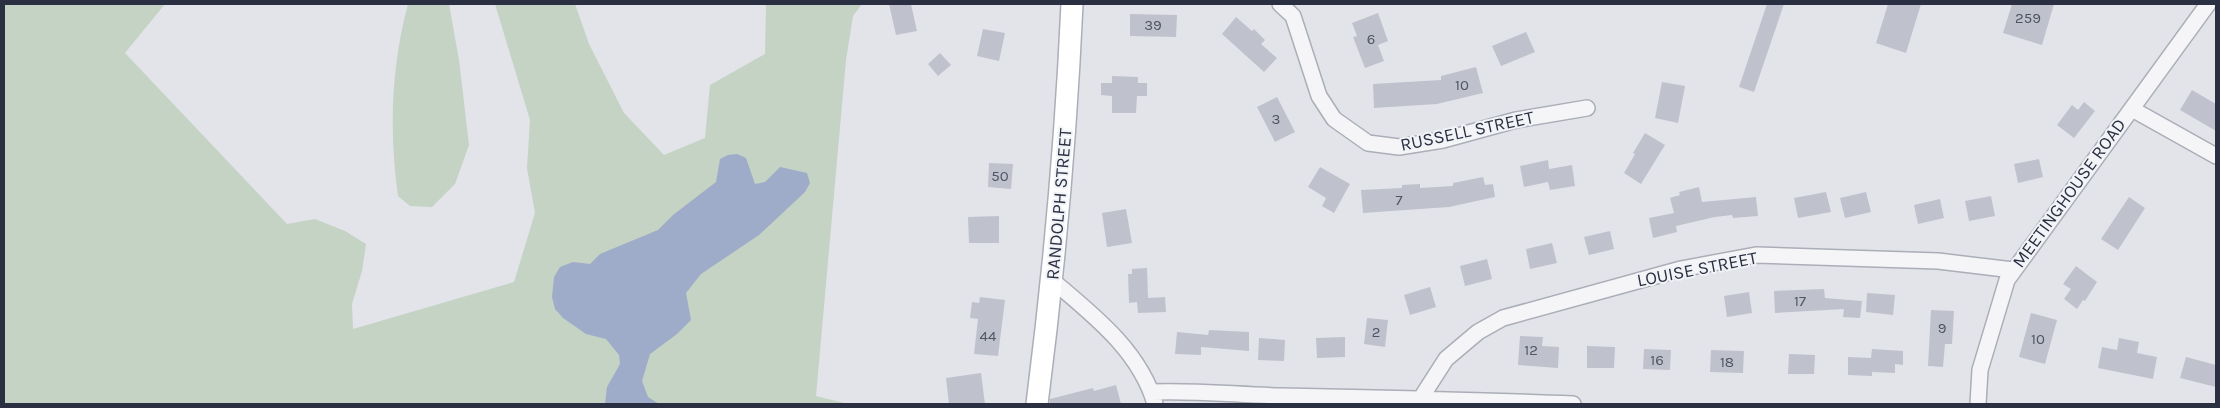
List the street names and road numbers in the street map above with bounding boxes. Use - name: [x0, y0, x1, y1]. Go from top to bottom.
- street label: RUSSELL STREET: [1398, 106, 1536, 156]
- street label: MEETINGHOUSE ROAD: [2007, 114, 2131, 272]
- street label: RANDOLPH STREET: [1041, 127, 1077, 281]
- street label: LOUISE STREET: [1635, 247, 1759, 291]

